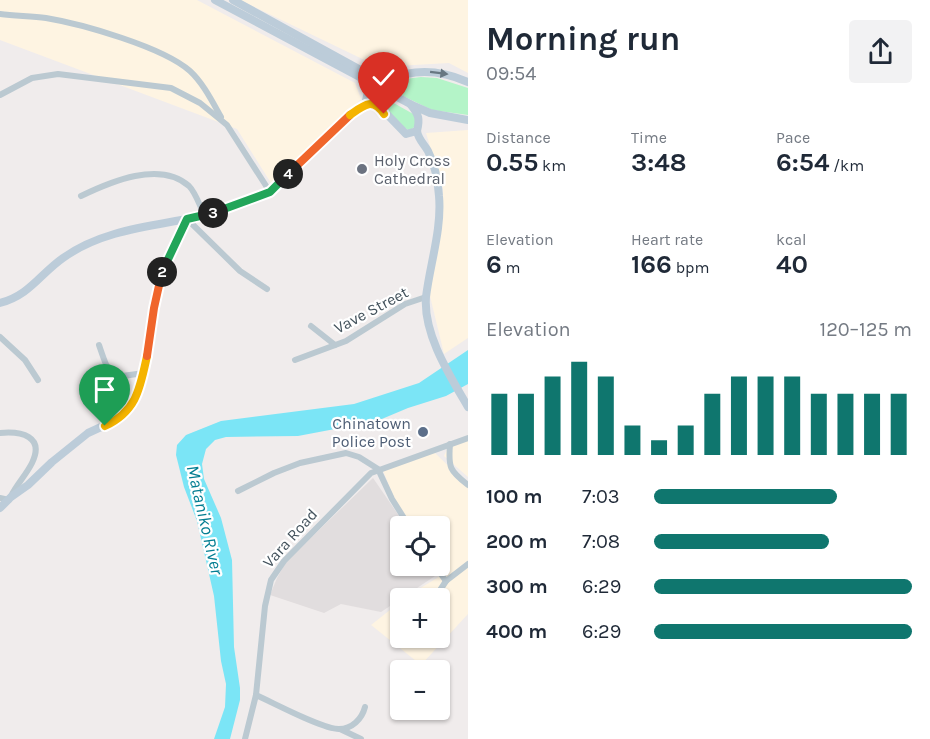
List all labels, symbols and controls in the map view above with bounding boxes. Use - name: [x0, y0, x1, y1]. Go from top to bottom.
- text: Morning run: [486, 20, 680, 58]
- button: share: [849, 20, 912, 83]
- pin: [358, 52, 409, 114]
- icon: check: [367, 61, 400, 94]
- text: 09:54: [486, 62, 537, 85]
- one-way arrow: [429, 68, 448, 78]
- text: Distance: [486, 128, 551, 147]
- text: Time: [631, 128, 667, 147]
- text: Pace: [776, 128, 810, 147]
- text: 0.55: [486, 147, 538, 178]
- text: 3:48: [631, 147, 686, 178]
- text: 6:54: [776, 147, 829, 178]
- place label: Holy Cross Cathedral: [374, 151, 450, 188]
- text: km: [538, 156, 566, 175]
- text: /km: [829, 156, 864, 175]
- pin: 4: [273, 159, 303, 189]
- marker: Holy Cross Cathedral: [355, 162, 369, 176]
- text: 4: [283, 164, 293, 183]
- pin: 3: [198, 198, 228, 228]
- text: 3: [208, 203, 218, 222]
- text: Elevation: [486, 230, 554, 249]
- text: Heart rate: [631, 230, 703, 249]
- text: kcal: [776, 230, 807, 249]
- text: 6: [486, 249, 502, 280]
- text: 166: [631, 249, 672, 280]
- text: 40: [776, 249, 808, 280]
- pin: 2: [147, 257, 177, 287]
- text: m: [502, 258, 521, 277]
- text: bpm: [672, 258, 709, 277]
- text: 2: [157, 262, 167, 281]
- street label: Vave Street: [331, 283, 411, 337]
- text: Elevation: [486, 318, 571, 341]
- text: 120–125 m: [820, 318, 912, 341]
- pin: [79, 364, 130, 426]
- icon: arrive: [88, 373, 121, 406]
- place label: Chinatown Police Post: [332, 414, 411, 451]
- marker: Chinatown Police Post: [416, 425, 430, 439]
- water label: Mataniko River: [182, 463, 228, 578]
- text: 100 m: [486, 485, 542, 508]
- text: 7:03: [582, 485, 620, 508]
- street label: Vara Road: [259, 505, 321, 571]
- map controls: [390, 516, 450, 720]
- button: locate: [390, 516, 450, 576]
- text: 200 m: [486, 530, 547, 553]
- text: 7:08: [582, 530, 620, 553]
- text: 300 m: [486, 575, 548, 598]
- text: 6:29: [582, 575, 621, 598]
- button: +: [390, 588, 450, 648]
- text: 400 m: [486, 620, 547, 643]
- text: 6:29: [582, 620, 621, 643]
- button: −: [390, 660, 450, 720]

